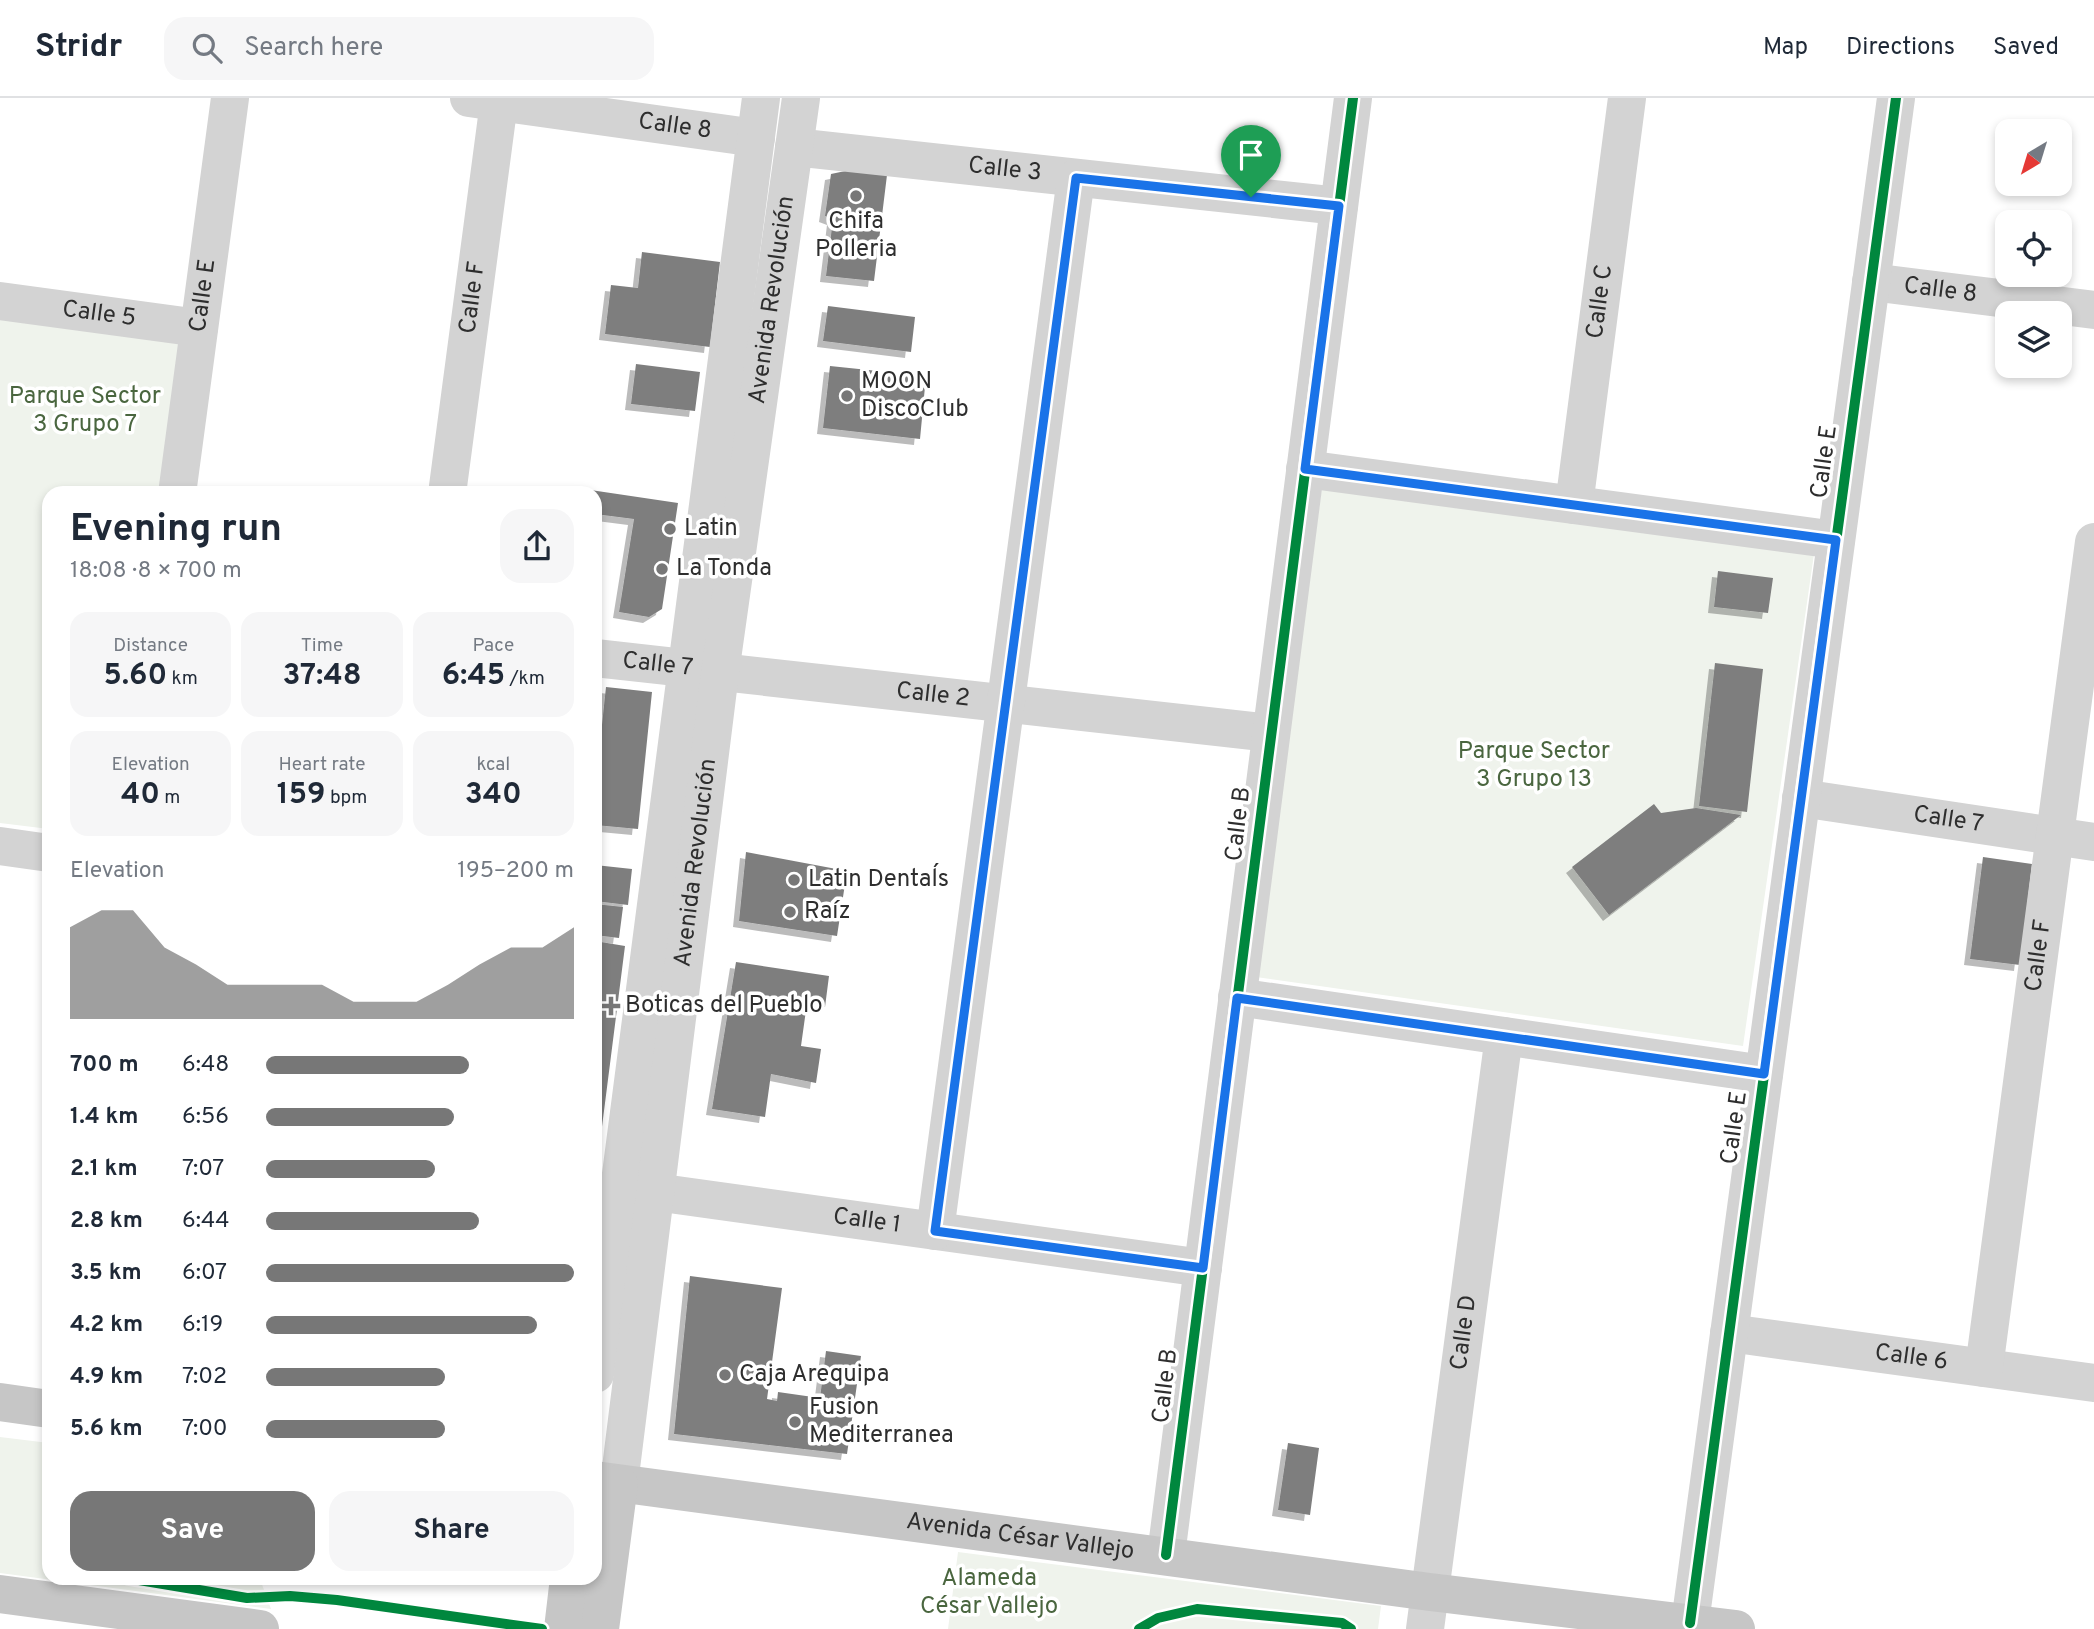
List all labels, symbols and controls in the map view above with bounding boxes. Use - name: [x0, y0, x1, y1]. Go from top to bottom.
- search box: [164, 17, 654, 80]
- text: Stridr: [35, 27, 122, 69]
- icon: search: [188, 29, 226, 67]
- text: Search here: [244, 32, 383, 65]
- text: Map: [1763, 33, 1808, 63]
- text: Directions: [1846, 33, 1955, 63]
- text: Saved: [1993, 33, 2059, 63]
- street label: Calle 8: [636, 107, 714, 147]
- north arrow: [1995, 119, 2072, 196]
- map controls: [1995, 119, 2072, 378]
- pin: [1221, 125, 1281, 197]
- icon: arrive: [1232, 136, 1270, 174]
- street label: Calle 3: [966, 151, 1043, 189]
- marker: Chifa Polleria: [848, 188, 864, 204]
- street label: Avenida Revolución: [743, 194, 802, 406]
- place label: Chifa Polleria: [815, 207, 897, 265]
- button: locate: [1995, 210, 2072, 287]
- street label: Calle E: [184, 257, 223, 334]
- street label: Calle F: [453, 260, 493, 336]
- street label: Calle C: [1581, 263, 1620, 341]
- street label: Calle 8: [1902, 271, 1979, 310]
- street label: Calle 5: [60, 295, 138, 334]
- button: layers: [1995, 301, 2072, 378]
- place label: MOON DiscoClub: [861, 367, 969, 425]
- park label: Parque Sector 3 Grupo 7: [9, 382, 161, 440]
- marker: MOON DiscoClub: [839, 388, 855, 404]
- street label: Calle E: [1805, 423, 1845, 501]
- text: Evening run: [70, 506, 282, 555]
- button: share: [500, 509, 574, 583]
- place label: Latin: [684, 514, 738, 544]
- marker: Latin: [662, 521, 678, 537]
- place label: La Tonda: [676, 554, 772, 584]
- text: 18:08 · 8 × 700 m: [70, 557, 242, 586]
- marker: La Tonda: [654, 561, 670, 577]
- text: Distance: [113, 634, 188, 658]
- text: Time: [301, 634, 343, 658]
- text: Pace: [472, 634, 514, 658]
- street label: Calle 7: [621, 646, 694, 684]
- text: 5.60: [103, 658, 167, 695]
- text: 37:48: [282, 658, 362, 695]
- text: 6:45: [442, 658, 505, 695]
- text: km: [167, 667, 198, 691]
- text: /km: [505, 667, 545, 691]
- street label: Calle 2: [894, 677, 971, 714]
- park label: Parque Sector 3 Grupo 13: [1458, 737, 1610, 795]
- text: Elevation: [112, 753, 190, 777]
- text: Heart rate: [279, 753, 365, 777]
- text: kcal: [476, 753, 510, 777]
- street label: Avenida Revolución: [669, 757, 724, 969]
- text: 40: [121, 777, 160, 814]
- text: 159: [277, 777, 325, 814]
- text: 340: [465, 777, 522, 814]
- street label: Calle B: [1220, 785, 1258, 863]
- text: m: [160, 786, 180, 810]
- text: bpm: [325, 786, 367, 810]
- street label: Calle 7: [1911, 800, 1986, 840]
- text: Elevation: [70, 857, 165, 886]
- text: 195–200 m: [457, 857, 574, 886]
- place label: Latin Dental´s: [808, 863, 949, 895]
- marker: Latin Dental´s: [786, 872, 802, 888]
- place label: Raíz: [804, 897, 851, 927]
- marker: Raíz: [782, 904, 798, 920]
- street label: Calle F: [2019, 918, 2059, 994]
- place label: Boticas del Pueblo: [625, 991, 823, 1021]
- marker: Boticas del Pueblo: [603, 998, 619, 1014]
- text: 700 m: [70, 1051, 139, 1080]
- text: 6:48: [182, 1051, 229, 1080]
- street label: Calle E: [1715, 1089, 1755, 1167]
- text: 1.4 km: [70, 1103, 138, 1132]
- text: 6:56: [182, 1103, 229, 1132]
- text: 2.1 km: [70, 1155, 138, 1184]
- text: 7:07: [182, 1155, 224, 1184]
- street label: Calle 1: [831, 1202, 903, 1241]
- text: 2.8 km: [70, 1207, 143, 1236]
- text: 6:44: [182, 1207, 229, 1236]
- text: 3.5 km: [70, 1259, 142, 1288]
- text: 6:07: [182, 1259, 227, 1288]
- street label: Calle D: [1445, 1293, 1484, 1372]
- text: 4.2 km: [70, 1311, 143, 1340]
- text: 6:19: [182, 1311, 223, 1340]
- street label: Calle 6: [1873, 1338, 1950, 1378]
- street label: Calle B: [1147, 1347, 1185, 1425]
- place label: Caja Arequipa: [739, 1360, 889, 1390]
- text: 4.9 km: [70, 1363, 143, 1392]
- text: 7:02: [182, 1363, 227, 1392]
- marker: Caja Arequipa: [717, 1367, 733, 1383]
- place label: Fusion Mediterranea: [809, 1393, 954, 1451]
- marker: Fusion Mediterranea: [787, 1414, 803, 1430]
- text: 5.6 km: [70, 1415, 143, 1444]
- text: 7:00: [182, 1415, 228, 1444]
- button: Save: [70, 1491, 315, 1571]
- button: Share: [329, 1491, 574, 1571]
- street label: Avenida César Vallejo: [904, 1507, 1136, 1567]
- park label: Alameda César Vallejo: [920, 1564, 1058, 1622]

